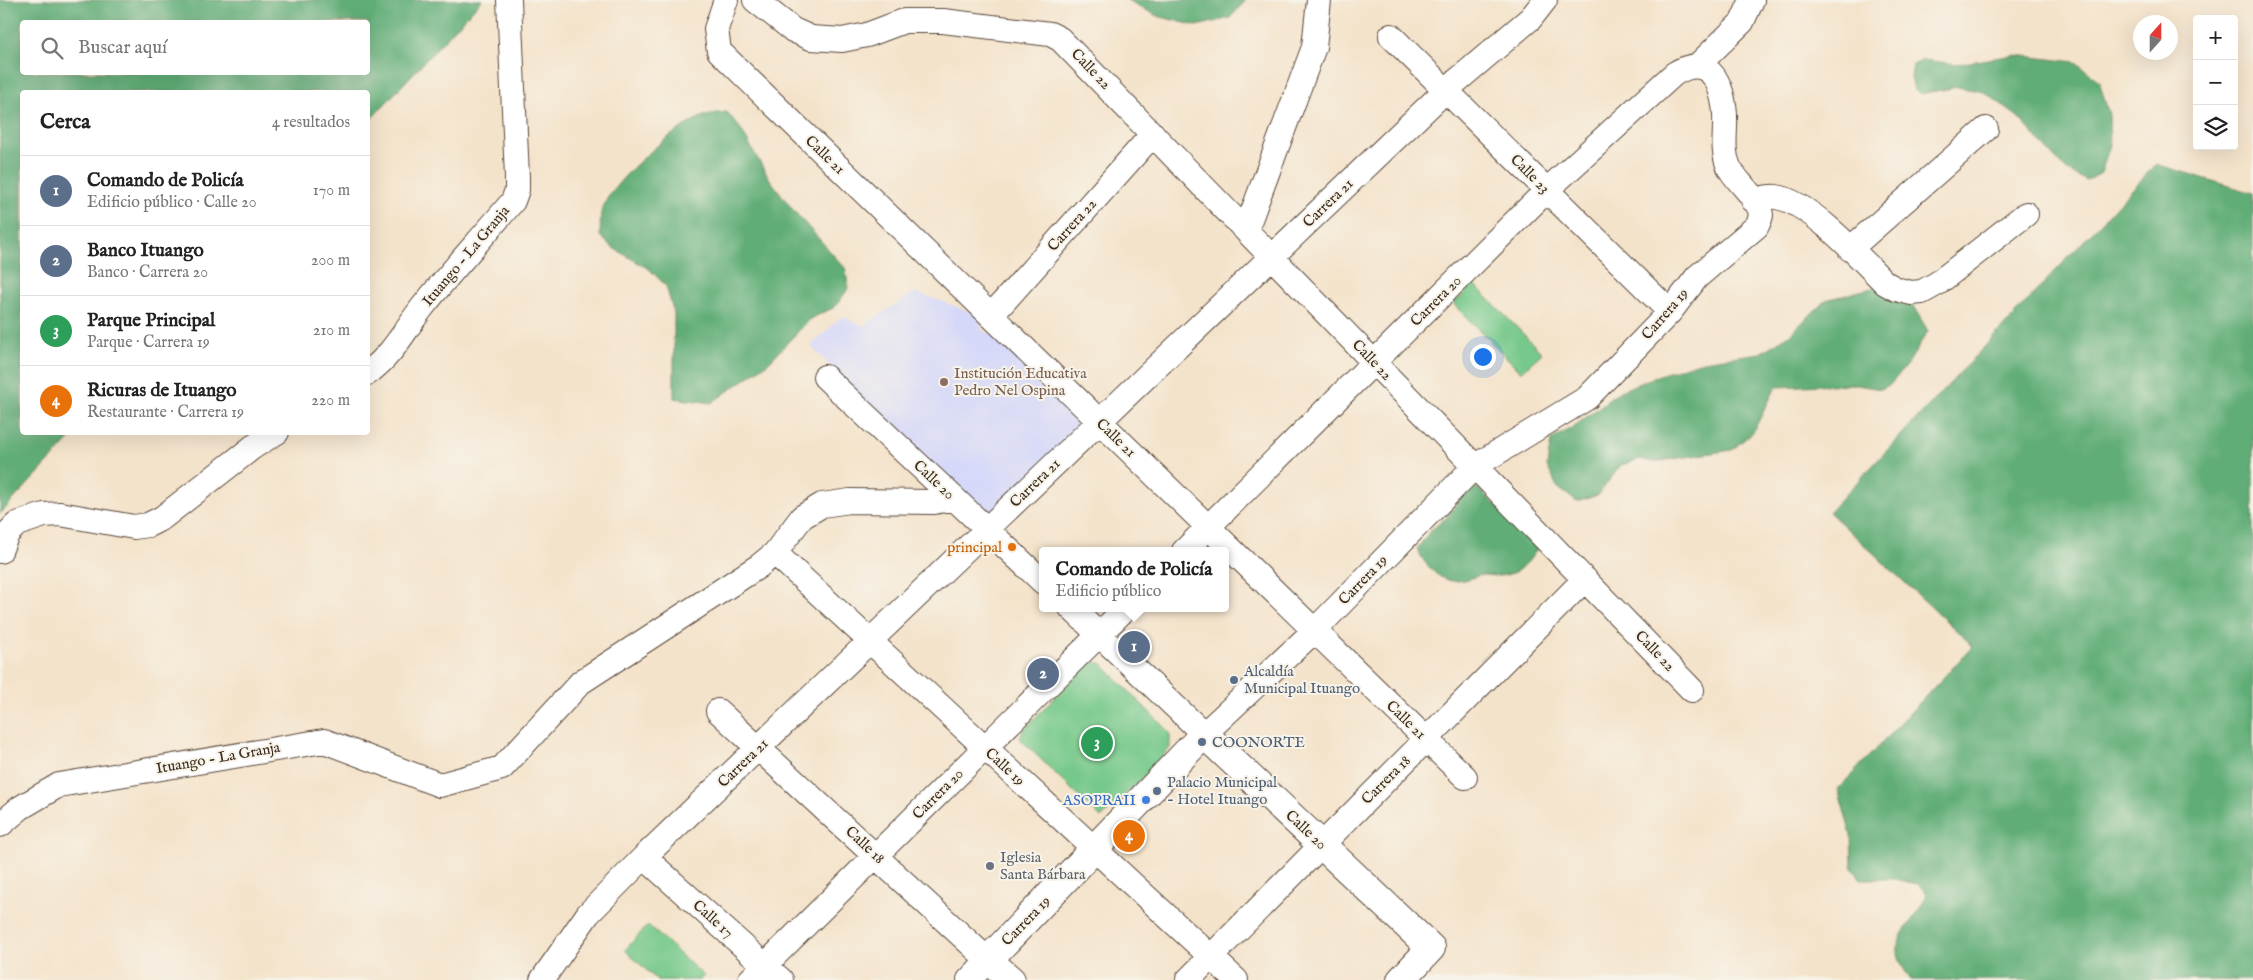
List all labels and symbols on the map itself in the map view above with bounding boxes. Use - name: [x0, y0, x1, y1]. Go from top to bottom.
- north arrow: [2133, 15, 2178, 60]
- street label: Calle 22: [1067, 45, 1115, 93]
- street label: Calle 21: [801, 131, 849, 179]
- street label: Calle 23: [1506, 150, 1554, 198]
- street label: Carrera 21: [1299, 174, 1357, 232]
- street label: Carrera 22: [1043, 195, 1101, 255]
- street label: Ituango - La Granja: [418, 201, 514, 310]
- street label: Carrera 20: [1406, 271, 1466, 331]
- street label: Carrera 19: [1637, 284, 1693, 344]
- street label: Calle 22: [1348, 336, 1396, 384]
- your location: [1470, 344, 1496, 370]
- place label: Institución Educativa Pedro Nel Ospina: [954, 364, 1087, 400]
- marker: Institución Educativa Pedro Nel Ospina: [938, 376, 950, 388]
- street label: Calle 21: [1092, 414, 1140, 462]
- street label: Carrera 21: [1006, 454, 1064, 512]
- street label: Calle 20: [909, 456, 959, 504]
- place label: principal: [947, 538, 1003, 557]
- marker: principal: [1006, 541, 1018, 553]
- street label: Carrera 19: [1334, 551, 1392, 609]
- street label: Calle 22: [1631, 627, 1679, 675]
- pin: 1: [1118, 628, 1150, 666]
- pin: 2: [1027, 655, 1059, 693]
- place label: Alcaldía Municipal Ituango: [1243, 662, 1360, 698]
- marker: Alcaldía Municipal Ituango: [1228, 674, 1240, 686]
- street label: Calle 21: [1382, 696, 1430, 744]
- pin: 3: [1081, 724, 1113, 762]
- place label: COONORTE: [1212, 733, 1305, 752]
- street label: Carrera 21: [714, 734, 772, 792]
- marker: COONORTE: [1196, 736, 1208, 748]
- street label: Ituango - La Granja: [154, 738, 282, 778]
- street label: Calle 19: [981, 744, 1029, 790]
- street label: Carrera 18: [1357, 751, 1415, 809]
- street label: Carrera 20: [908, 764, 968, 824]
- place label: Palacio Municipal - Hotel Ituango: [1167, 773, 1278, 809]
- marker: Palacio Municipal - Hotel Ituango: [1151, 785, 1163, 797]
- place label: ASOPRAII: [1062, 791, 1137, 810]
- marker: ASOPRAII: [1140, 794, 1152, 806]
- street label: Calle 20: [1281, 806, 1331, 854]
- pin: 4: [1113, 817, 1145, 855]
- street label: Calle 18: [841, 822, 889, 868]
- place label: Iglesia Santa Bárbara: [1000, 848, 1086, 884]
- marker: Iglesia Santa Bárbara: [984, 860, 996, 872]
- street label: Carrera 19: [997, 892, 1055, 950]
- street label: Calle 17: [689, 896, 737, 942]

